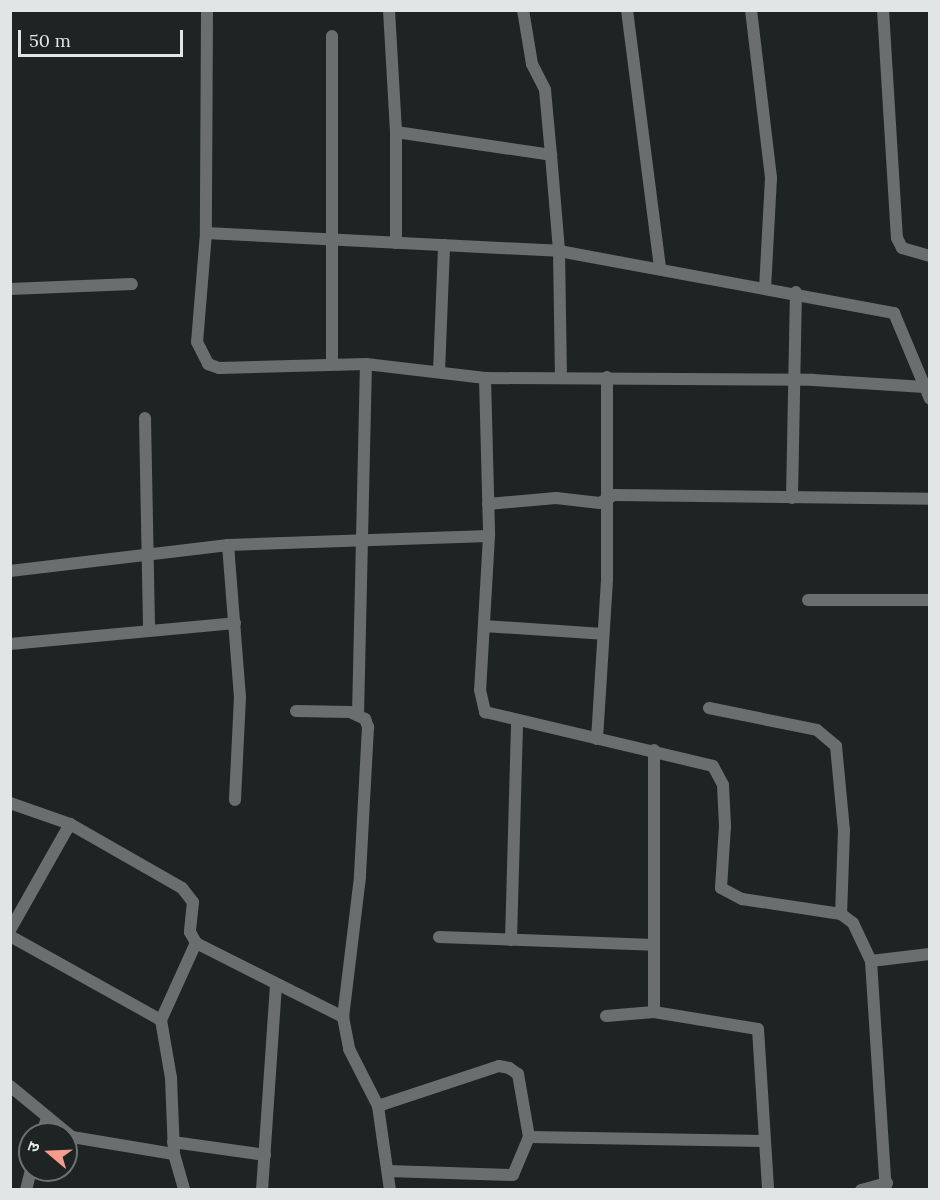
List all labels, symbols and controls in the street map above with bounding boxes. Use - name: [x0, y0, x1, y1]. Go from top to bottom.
- scale bar: [21, 18, 186, 56]
- text: 50 m: [29, 29, 71, 52]
- north arrow: [18, 1122, 78, 1182]
- text: उ: [22, 1139, 44, 1154]

